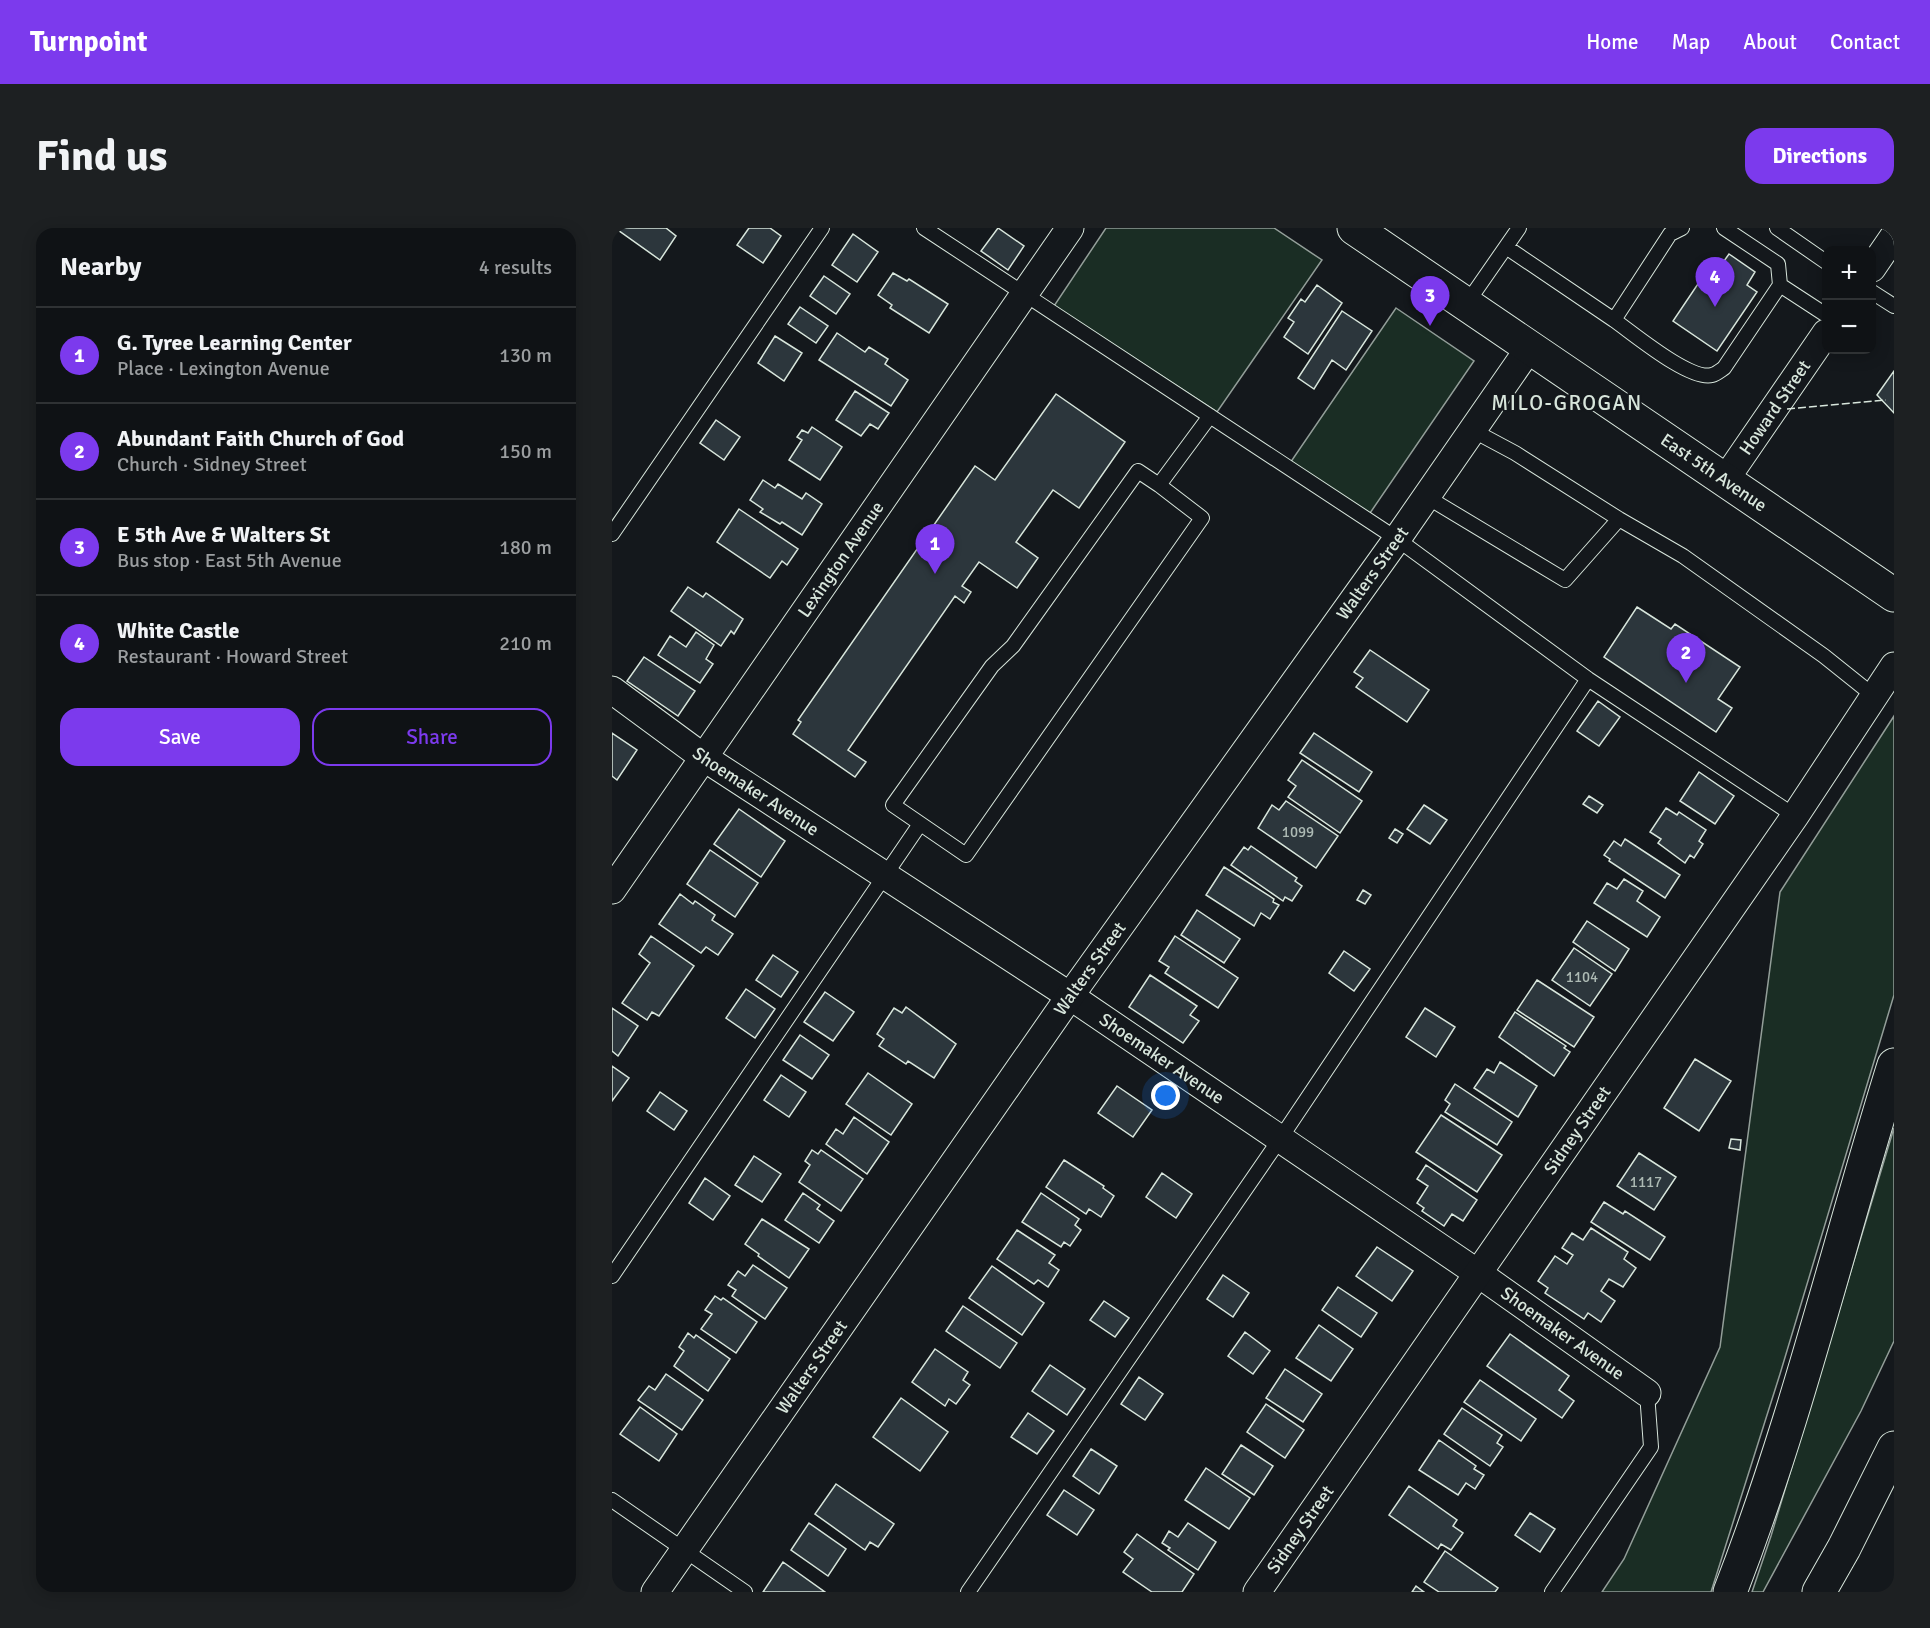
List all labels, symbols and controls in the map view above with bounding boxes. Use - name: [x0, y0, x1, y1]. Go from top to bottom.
- text: Turnpoint: [30, 25, 147, 59]
- text: Home: [1586, 29, 1639, 55]
- text: Map: [1672, 29, 1710, 55]
- text: About: [1743, 29, 1797, 55]
- text: Contact: [1830, 29, 1900, 55]
- button: Directions: [1745, 128, 1894, 184]
- text: Find us: [36, 131, 167, 182]
- map controls: [1822, 246, 1876, 354]
- button: +: [1822, 246, 1876, 300]
- text: Nearby: [60, 251, 141, 283]
- text: 4 results: [479, 255, 552, 280]
- pin: 4: [1696, 257, 1734, 307]
- pin: 3: [1410, 276, 1450, 326]
- button: −: [1822, 300, 1876, 354]
- text: G. Tyree Learning Center: [117, 329, 352, 356]
- text: 1: [74, 343, 85, 368]
- text: 130 m: [499, 343, 552, 368]
- text: Place · Lexington Avenue: [117, 356, 330, 381]
- street label: Howard Street: [1735, 356, 1815, 459]
- district label: MILO-GROGAN: [1491, 390, 1643, 416]
- text: Abundant Faith Church of God: [117, 425, 404, 452]
- street label: East 5th Avenue: [1656, 429, 1771, 516]
- text: 2: [74, 439, 85, 464]
- text: 150 m: [499, 439, 552, 464]
- text: Church · Sidney Street: [117, 452, 307, 477]
- street label: Lexington Avenue: [793, 497, 889, 622]
- text: E 5th Ave & Walters St: [117, 521, 330, 548]
- street label: Walters Street: [1332, 522, 1413, 624]
- pin: 1: [916, 524, 954, 574]
- text: 3: [74, 535, 85, 560]
- text: 180 m: [499, 535, 552, 560]
- text: Bus stop · East 5th Avenue: [117, 548, 342, 573]
- text: White Castle: [117, 617, 239, 644]
- text: 4: [74, 631, 85, 656]
- text: 210 m: [499, 631, 552, 656]
- pin: 2: [1666, 634, 1706, 683]
- text: Restaurant · Howard Street: [117, 644, 348, 669]
- button: Save: [60, 708, 300, 766]
- button: Share: [312, 708, 552, 766]
- street label: Shoemaker Avenue: [688, 742, 823, 841]
- house number: 1099: [1282, 823, 1314, 841]
- street label: Walters Street: [1049, 918, 1130, 1019]
- house number: 1104: [1566, 968, 1598, 986]
- street label: Shoemaker Avenue: [1095, 1008, 1229, 1109]
- your location: [1151, 1081, 1180, 1110]
- street label: Sidney Street: [1539, 1082, 1615, 1178]
- house number: 1117: [1630, 1173, 1662, 1191]
- street label: Shoemaker Avenue: [1497, 1282, 1629, 1385]
- street label: Walters Street: [771, 1316, 852, 1418]
- street label: Sidney Street: [1262, 1481, 1339, 1578]

